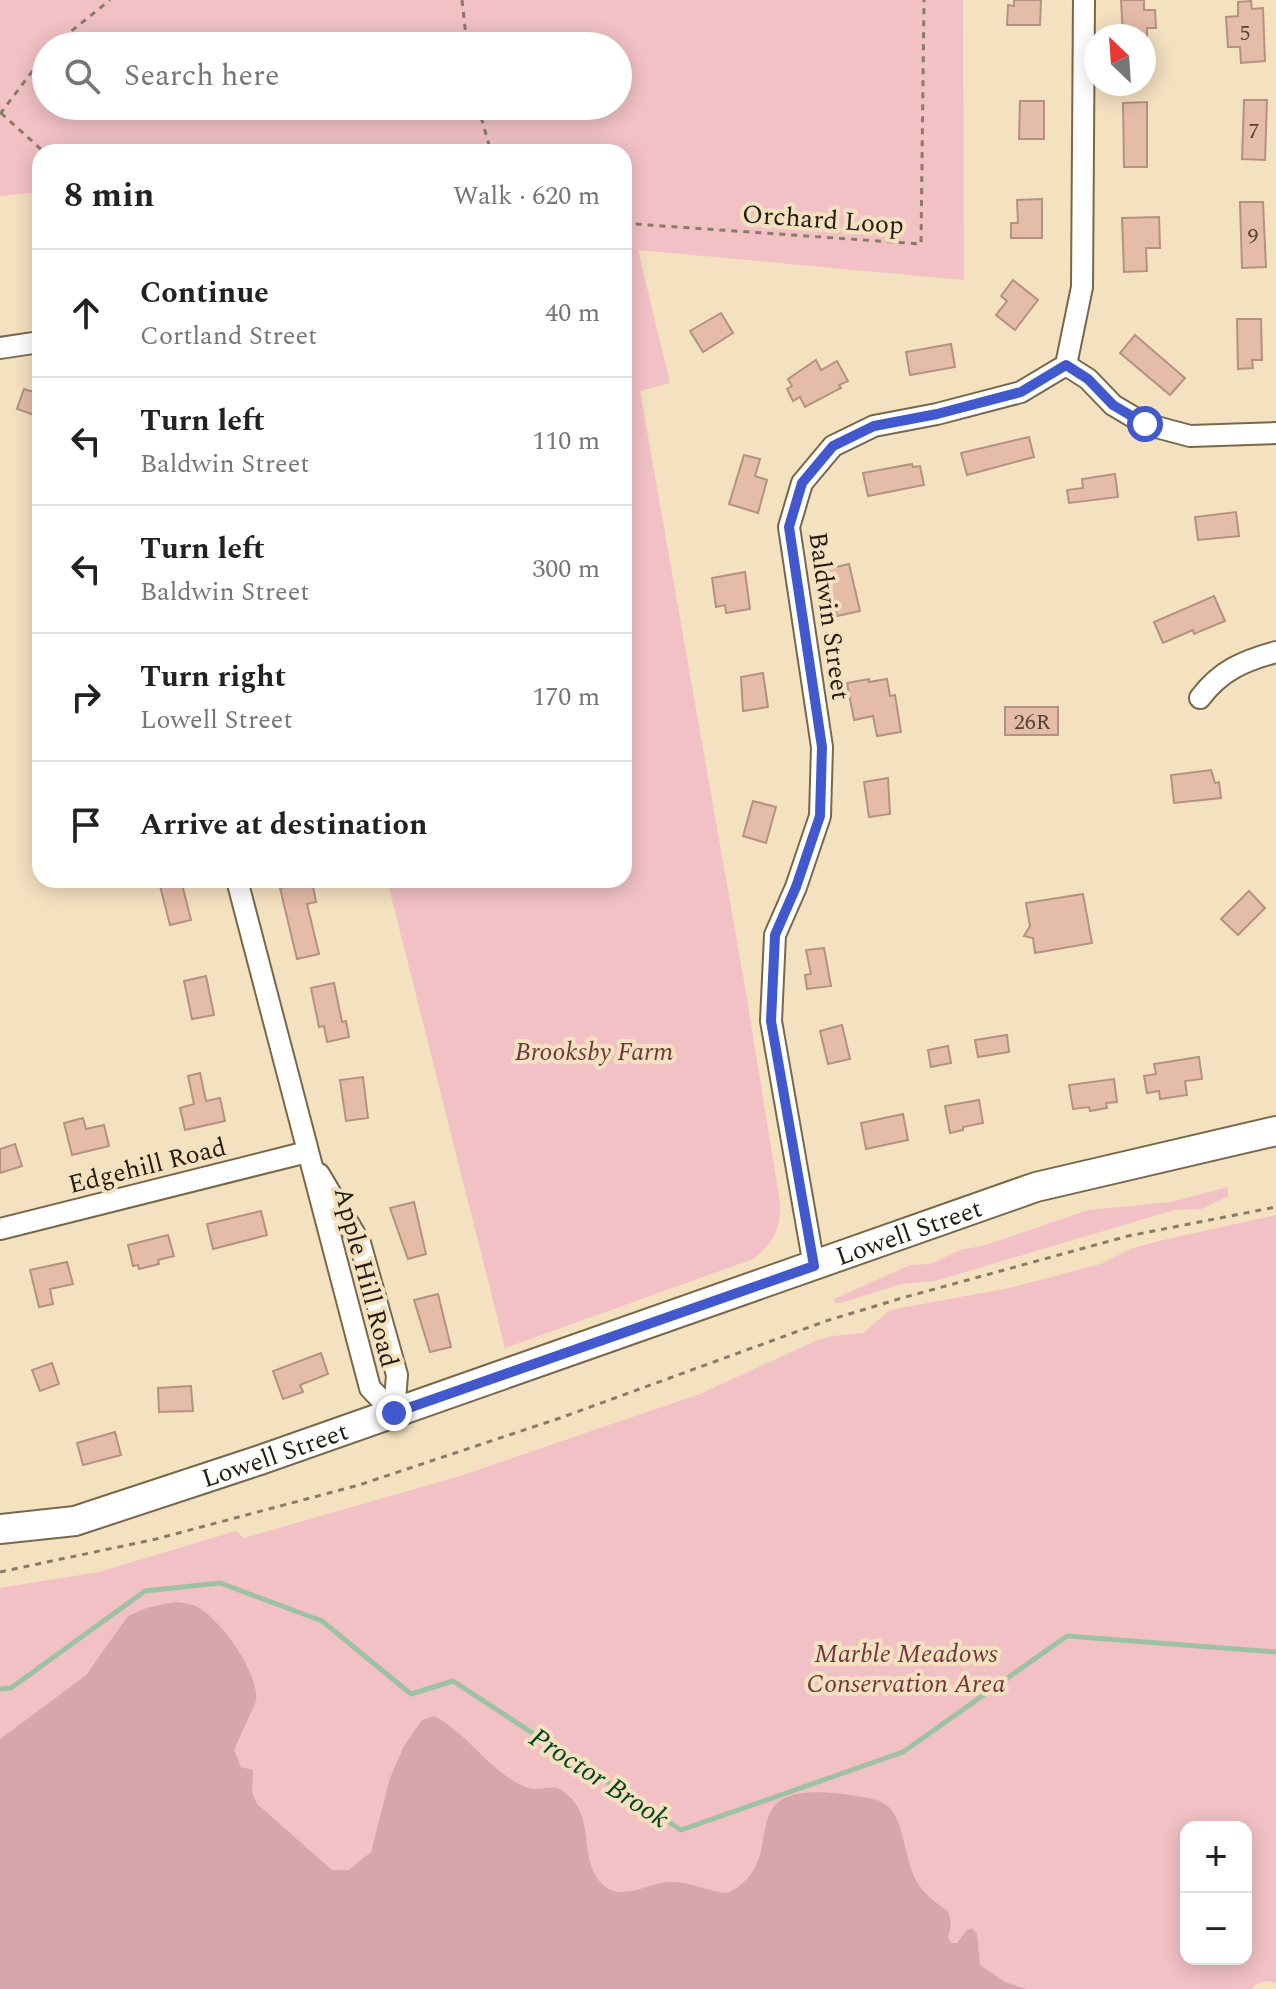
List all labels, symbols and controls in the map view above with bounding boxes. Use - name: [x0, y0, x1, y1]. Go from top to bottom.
- house number: 5: [1239, 17, 1251, 50]
- north arrow: [1084, 24, 1156, 96]
- search box: [32, 32, 632, 120]
- text: Search here: [124, 53, 280, 99]
- icon: search: [60, 54, 104, 98]
- house number: 7: [1248, 115, 1260, 148]
- text: 8 min: [64, 170, 154, 222]
- text: Walk · 620 m: [453, 176, 600, 216]
- street label: Orchard Loop: [741, 194, 905, 246]
- house number: 9: [1247, 220, 1259, 253]
- text: Continue: [140, 270, 269, 316]
- icon: ahead: [64, 291, 108, 335]
- text: 40 m: [545, 293, 600, 333]
- text: Cortland Street: [140, 316, 317, 356]
- text: Turn left: [140, 398, 265, 444]
- route start: [1127, 406, 1163, 442]
- icon: left: [64, 419, 108, 463]
- text: 110 m: [532, 421, 600, 461]
- text: Baldwin Street: [140, 444, 309, 484]
- text: Turn left: [140, 526, 265, 572]
- street label: Baldwin Street: [797, 529, 861, 703]
- icon: left: [64, 547, 108, 591]
- text: 300 m: [532, 549, 600, 589]
- text: Baldwin Street: [140, 572, 309, 612]
- text: Turn right: [140, 654, 286, 700]
- icon: right: [64, 675, 108, 719]
- text: 170 m: [532, 677, 600, 717]
- text: Lowell Street: [140, 700, 293, 740]
- house number: 26R: [1014, 706, 1051, 739]
- text: Arrive at destination: [140, 802, 427, 848]
- icon: arrive: [64, 803, 108, 847]
- park label: Brooksby Farm: [515, 1032, 673, 1072]
- street label: Edgehill Road: [64, 1127, 230, 1205]
- street label: Apple Hill Road: [323, 1183, 409, 1372]
- street label: Lowell Street: [830, 1188, 988, 1277]
- route end: [376, 1395, 412, 1431]
- street label: Lowell Street: [197, 1411, 354, 1499]
- park label: Marble Meadows Conservation Area: [807, 1634, 1005, 1704]
- water label: Proctor Brook: [520, 1717, 678, 1840]
- map controls: [1180, 1821, 1252, 1965]
- button: +: [1180, 1821, 1252, 1893]
- button: −: [1180, 1893, 1252, 1965]

